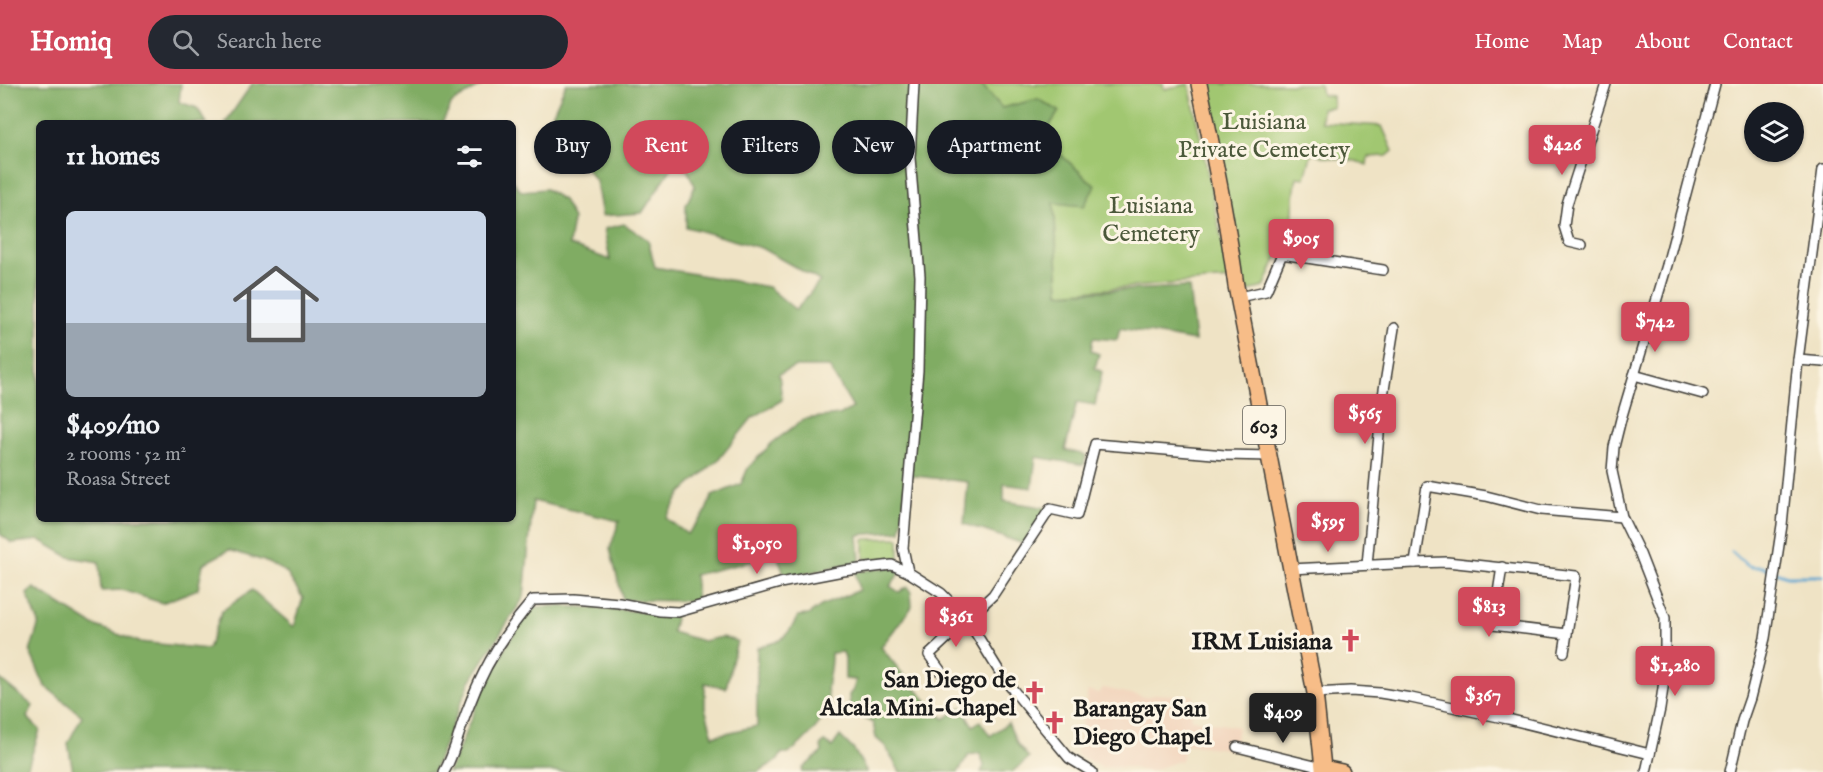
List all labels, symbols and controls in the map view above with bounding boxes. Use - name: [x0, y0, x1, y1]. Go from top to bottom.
- search box: [148, 15, 568, 69]
- text: Homiq: [30, 25, 112, 60]
- icon: search: [169, 26, 202, 59]
- text: Search here: [217, 28, 322, 56]
- text: Home: [1474, 29, 1529, 56]
- text: Map: [1562, 29, 1602, 56]
- text: About: [1635, 29, 1690, 56]
- text: Contact: [1723, 29, 1793, 56]
- map controls: [1744, 102, 1804, 162]
- button: layers: [1744, 102, 1804, 162]
- park label: Luisiana Private Cemetery: [1178, 107, 1350, 166]
- chip: Buy: [534, 120, 611, 174]
- chip: Rent: [623, 120, 709, 174]
- chip: Filters: [721, 120, 820, 174]
- chip: New: [832, 120, 915, 174]
- chip: Apartment: [927, 120, 1062, 174]
- pin: $426: [1526, 125, 1598, 176]
- text: $426: [1543, 132, 1581, 157]
- text: 11 homes: [66, 140, 160, 173]
- icon: filters: [453, 140, 486, 173]
- park label: Luisiana Cemetery: [1102, 191, 1200, 250]
- pin: $905: [1265, 219, 1337, 270]
- text: $905: [1283, 226, 1319, 251]
- icon: home: [222, 250, 330, 358]
- pin: $742: [1619, 302, 1691, 353]
- text: $742: [1635, 309, 1675, 334]
- pin: $565: [1329, 394, 1401, 445]
- text: $565: [1348, 401, 1382, 426]
- road number: 603: [1243, 406, 1285, 444]
- text: $409/mo: [66, 409, 160, 442]
- text: 2 rooms · 52 m²: [66, 442, 186, 467]
- text: Roasa Street: [66, 467, 170, 492]
- pin: $595: [1292, 502, 1364, 553]
- text: $595: [1311, 509, 1345, 534]
- pin: $1,050: [708, 524, 806, 575]
- text: $1,050: [732, 531, 782, 556]
- pin: $813: [1453, 587, 1525, 638]
- text: $813: [1472, 594, 1506, 619]
- pin: $361: [920, 597, 992, 648]
- text: $361: [939, 604, 973, 629]
- place label: IRM Luisiana: [1191, 627, 1333, 658]
- church icon: IRM Luisiana: [1337, 628, 1363, 654]
- pin: $1,280: [1626, 646, 1724, 697]
- text: $1,280: [1650, 653, 1700, 678]
- place label: San Diego de Alcala Mini-Chapel: [819, 665, 1016, 724]
- pin: $367: [1447, 676, 1519, 727]
- church icon: San Diego de Alcala Mini-Chapel: [1021, 680, 1047, 706]
- text: $367: [1465, 683, 1501, 708]
- pin: $409: [1247, 693, 1319, 744]
- place label: Barangay San Diego Chapel: [1073, 694, 1212, 753]
- text: $409: [1263, 700, 1303, 725]
- church icon: Barangay San Diego Chapel: [1042, 709, 1068, 735]

